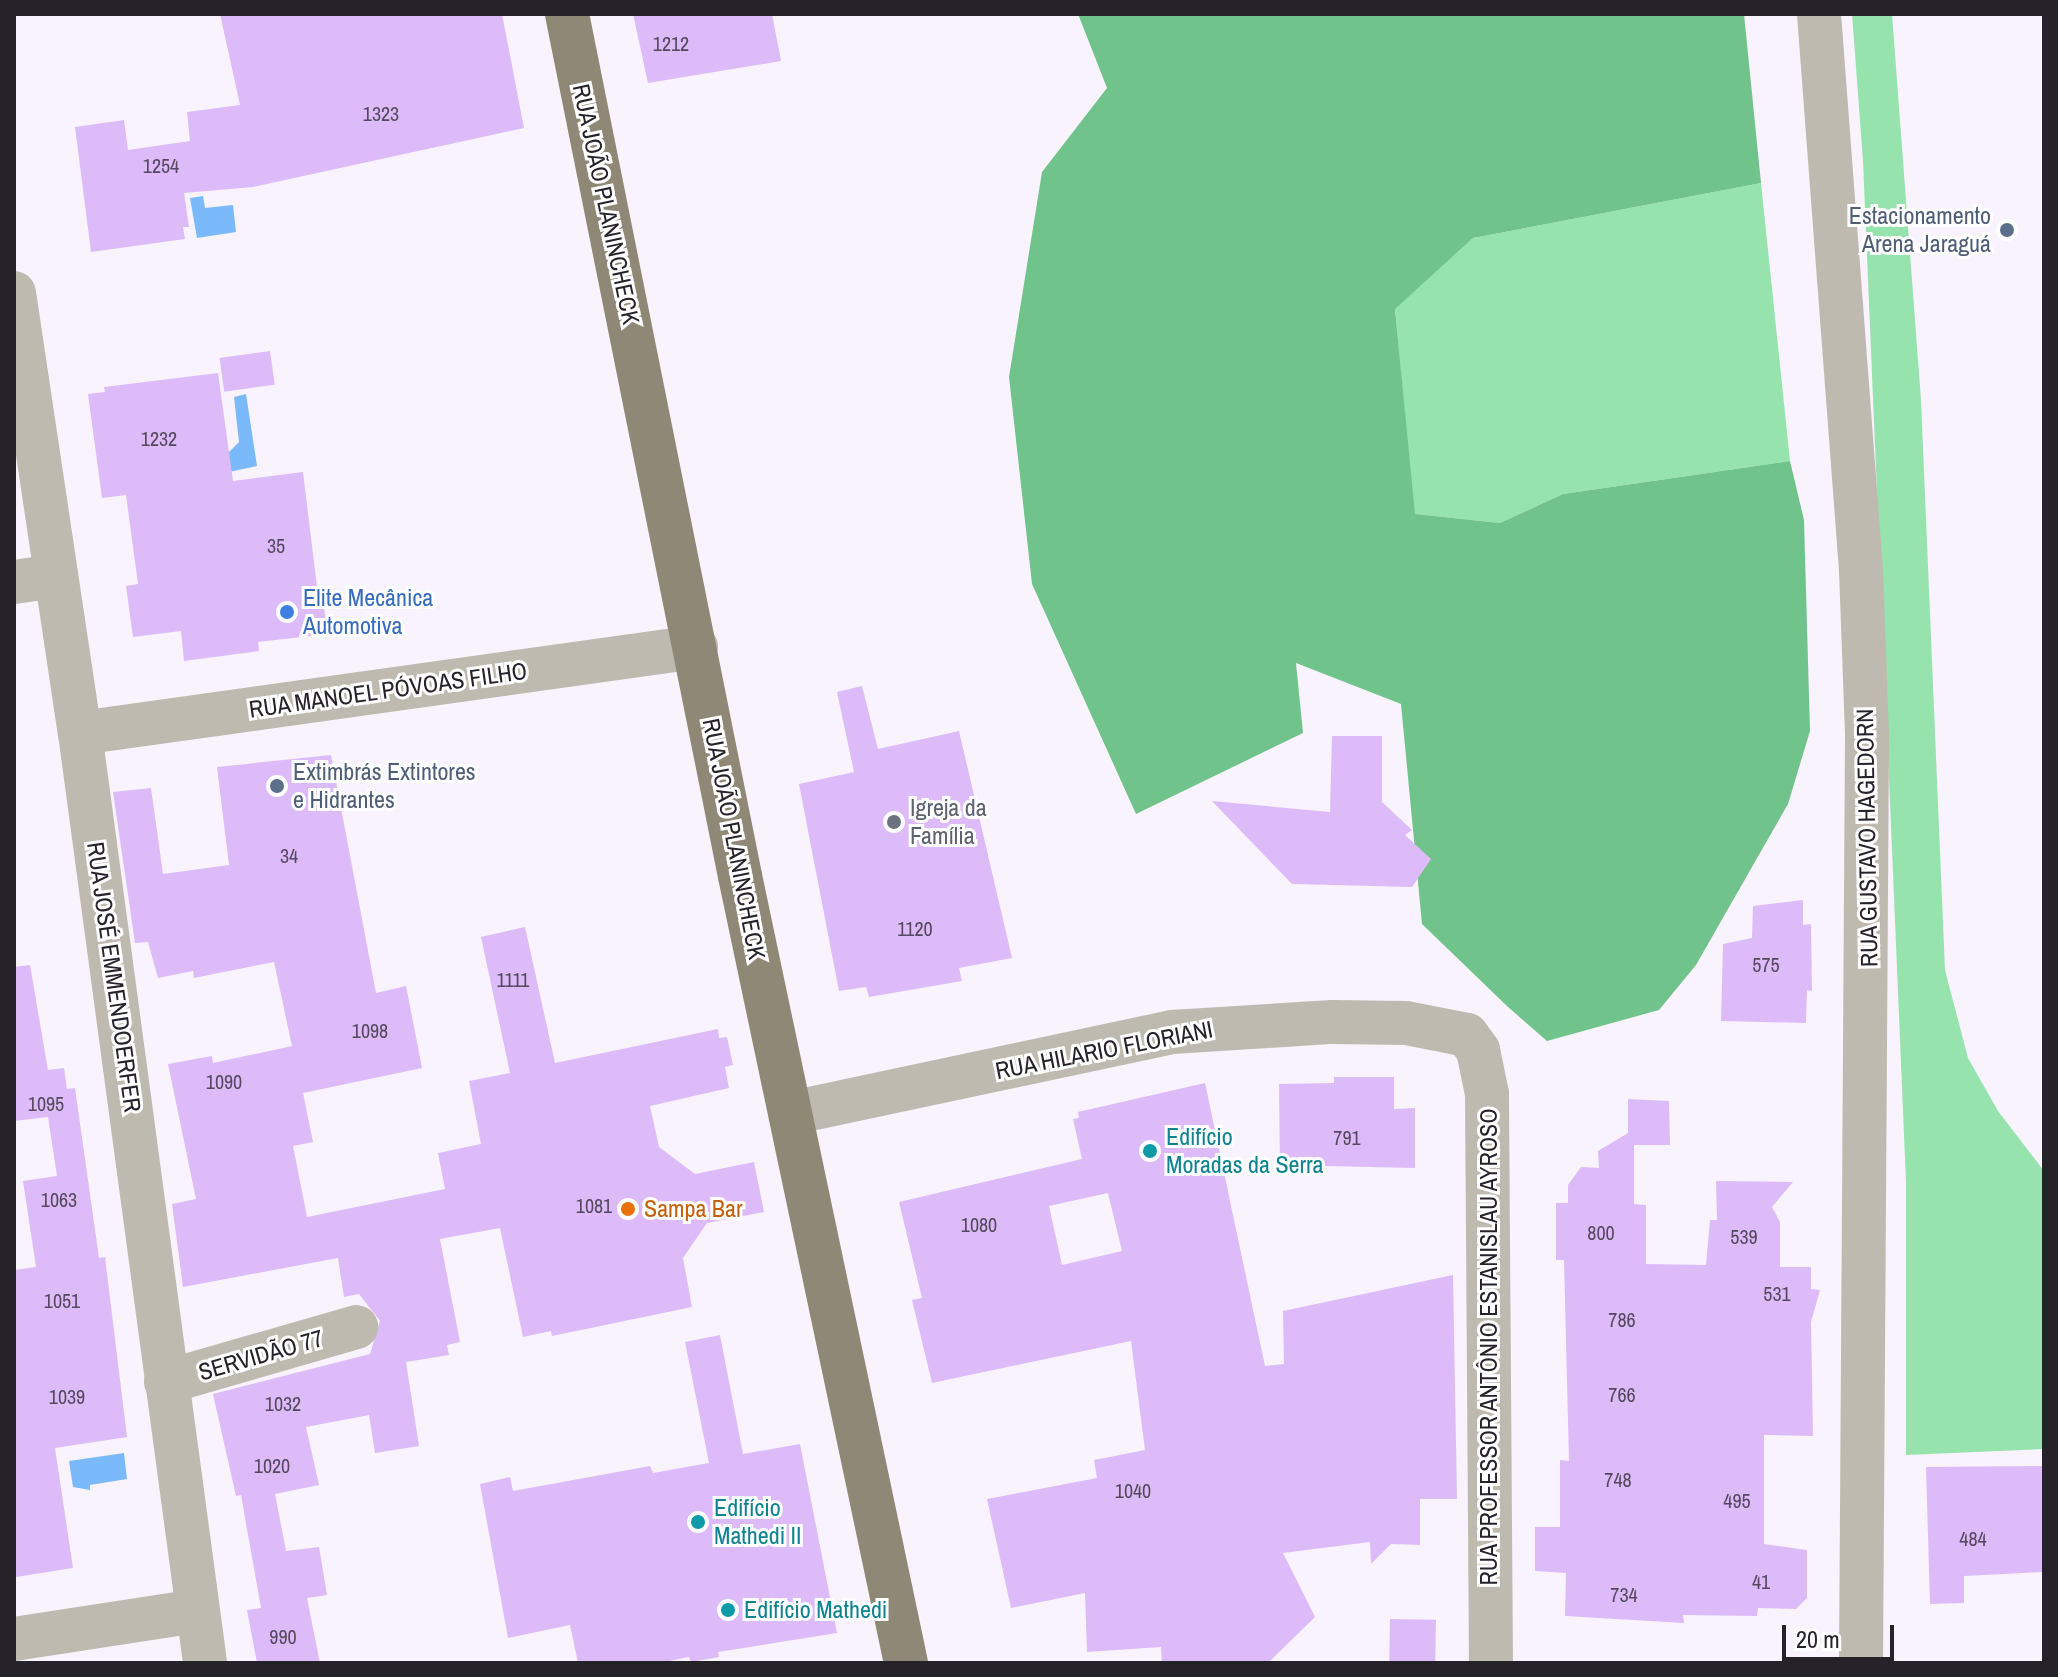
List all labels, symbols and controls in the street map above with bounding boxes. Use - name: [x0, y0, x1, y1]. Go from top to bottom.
- house number: 1212: [653, 31, 689, 55]
- street label: RUA JOÃO PLANINCHECK: [566, 81, 646, 327]
- house number: 1323: [363, 101, 399, 125]
- house number: 1254: [143, 153, 179, 177]
- place label: Estacionamento Arena Jaraguá: [1849, 202, 1991, 258]
- marker: Estacionamento Arena Jaraguá: [1998, 221, 2016, 239]
- house number: 1232: [141, 426, 177, 450]
- house number: 35: [267, 533, 285, 557]
- place label: Elite Mecânica Automotiva: [303, 584, 433, 640]
- marker: Elite Mecânica Automotiva: [278, 603, 296, 621]
- street label: RUA MANOEL PÓVOAS FILHO: [246, 656, 530, 724]
- street label: RUA GUSTAVO HAGEDORN: [1850, 708, 1884, 968]
- street label: RUA JOÃO PLANINCHECK: [696, 715, 772, 963]
- place label: Extimbrás Extintores e Hidrantes: [293, 758, 476, 814]
- marker: Extimbrás Extintores e Hidrantes: [268, 777, 286, 795]
- place label: Igreja da Família: [910, 794, 987, 850]
- marker: Igreja da Família: [885, 813, 903, 831]
- street label: RUA JOSÉ EMMENDOERFER: [81, 840, 147, 1114]
- house number: 34: [280, 843, 298, 867]
- house number: 1120: [897, 916, 933, 940]
- house number: 575: [1752, 952, 1780, 976]
- house number: 1111: [497, 967, 529, 991]
- street label: RUA HILARIO FLORIANI: [992, 1015, 1216, 1085]
- house number: 1098: [352, 1018, 388, 1042]
- house number: 1090: [206, 1069, 242, 1093]
- house number: 1095: [28, 1091, 64, 1115]
- street label: RUA PROFESSOR ANTÔNIO ESTANISLAU AYROSO: [1475, 1107, 1503, 1587]
- place label: Edifício Moradas da Serra: [1166, 1123, 1324, 1179]
- house number: 791: [1333, 1125, 1361, 1149]
- marker: Edifício Moradas da Serra: [1141, 1142, 1159, 1160]
- house number: 1063: [41, 1187, 77, 1211]
- house number: 1081: [576, 1193, 612, 1217]
- place label: Sampa Bar: [644, 1195, 742, 1223]
- marker: Sampa Bar: [619, 1200, 637, 1218]
- house number: 1080: [961, 1212, 997, 1236]
- house number: 800: [1587, 1220, 1615, 1244]
- house number: 539: [1730, 1224, 1758, 1248]
- house number: 531: [1763, 1281, 1791, 1305]
- house number: 1051: [44, 1288, 80, 1312]
- house number: 786: [1608, 1307, 1636, 1331]
- street label: SERVIDÃO 77: [195, 1323, 327, 1387]
- house number: 766: [1608, 1382, 1636, 1406]
- house number: 1039: [49, 1384, 85, 1408]
- house number: 1032: [265, 1391, 301, 1415]
- house number: 1020: [254, 1453, 290, 1477]
- house number: 748: [1604, 1467, 1632, 1491]
- house number: 1040: [1115, 1478, 1151, 1502]
- house number: 495: [1723, 1488, 1751, 1512]
- place label: Edifício Mathedi II: [714, 1494, 802, 1550]
- marker: Edifício Mathedi II: [689, 1513, 707, 1531]
- house number: 484: [1959, 1526, 1987, 1550]
- house number: 41: [1752, 1569, 1770, 1593]
- house number: 734: [1610, 1582, 1638, 1606]
- place label: Edifício Mathedi: [744, 1596, 887, 1624]
- marker: Edifício Mathedi: [719, 1601, 737, 1619]
- scale bar: [1786, 1609, 1898, 1659]
- text: 20 m: [1796, 1623, 1840, 1655]
- house number: 990: [269, 1624, 297, 1648]

